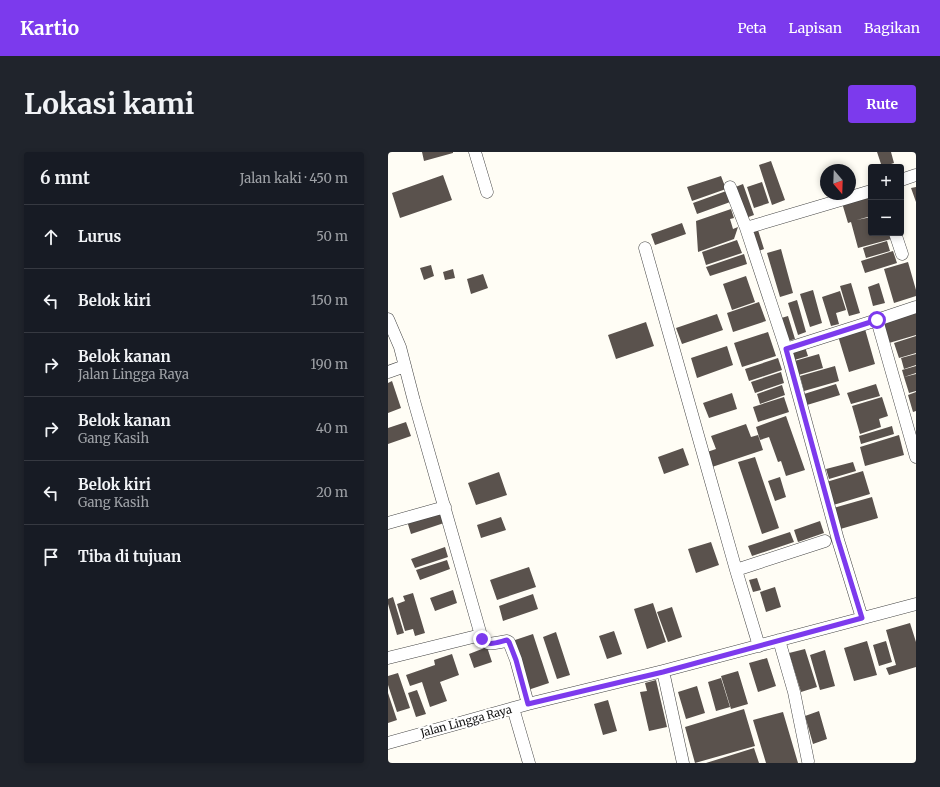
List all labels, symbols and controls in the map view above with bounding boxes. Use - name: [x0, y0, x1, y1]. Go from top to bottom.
- text: Kartio: [20, 16, 79, 40]
- text: Peta: [737, 19, 767, 37]
- text: Lapisan: [789, 19, 842, 37]
- text: Bagikan: [864, 19, 920, 37]
- button: Rute: [848, 85, 916, 123]
- text: Lokasi kami: [24, 86, 194, 122]
- north arrow: [820, 164, 856, 200]
- map controls: [868, 164, 904, 236]
- button: +: [868, 164, 904, 200]
- text: 6 mnt: [40, 167, 90, 189]
- text: Jalan kaki · 450 m: [240, 170, 348, 187]
- button: −: [868, 200, 904, 236]
- icon: ahead: [40, 226, 62, 248]
- text: Lurus: [78, 227, 121, 246]
- text: 50 m: [316, 228, 348, 245]
- icon: left: [40, 290, 62, 312]
- text: Belok kiri: [78, 291, 151, 310]
- text: 150 m: [311, 292, 348, 309]
- route start: [868, 311, 886, 329]
- text: Belok kanan: [78, 347, 171, 366]
- icon: right: [40, 354, 62, 376]
- text: 190 m: [311, 356, 348, 373]
- text: Jalan Lingga Raya: [78, 366, 189, 383]
- text: Belok kanan: [78, 411, 171, 430]
- icon: right: [40, 418, 62, 440]
- text: 40 m: [316, 420, 348, 437]
- text: Gang Kasih: [78, 430, 149, 447]
- text: Belok kiri: [78, 475, 151, 494]
- icon: left: [40, 482, 62, 504]
- text: 20 m: [316, 484, 348, 501]
- text: Gang Kasih: [78, 494, 149, 511]
- icon: arrive: [40, 546, 62, 568]
- text: Tiba di tujuan: [78, 547, 181, 566]
- route end: [473, 630, 491, 648]
- street label: Jalan Lingga Raya: [418, 702, 513, 740]

